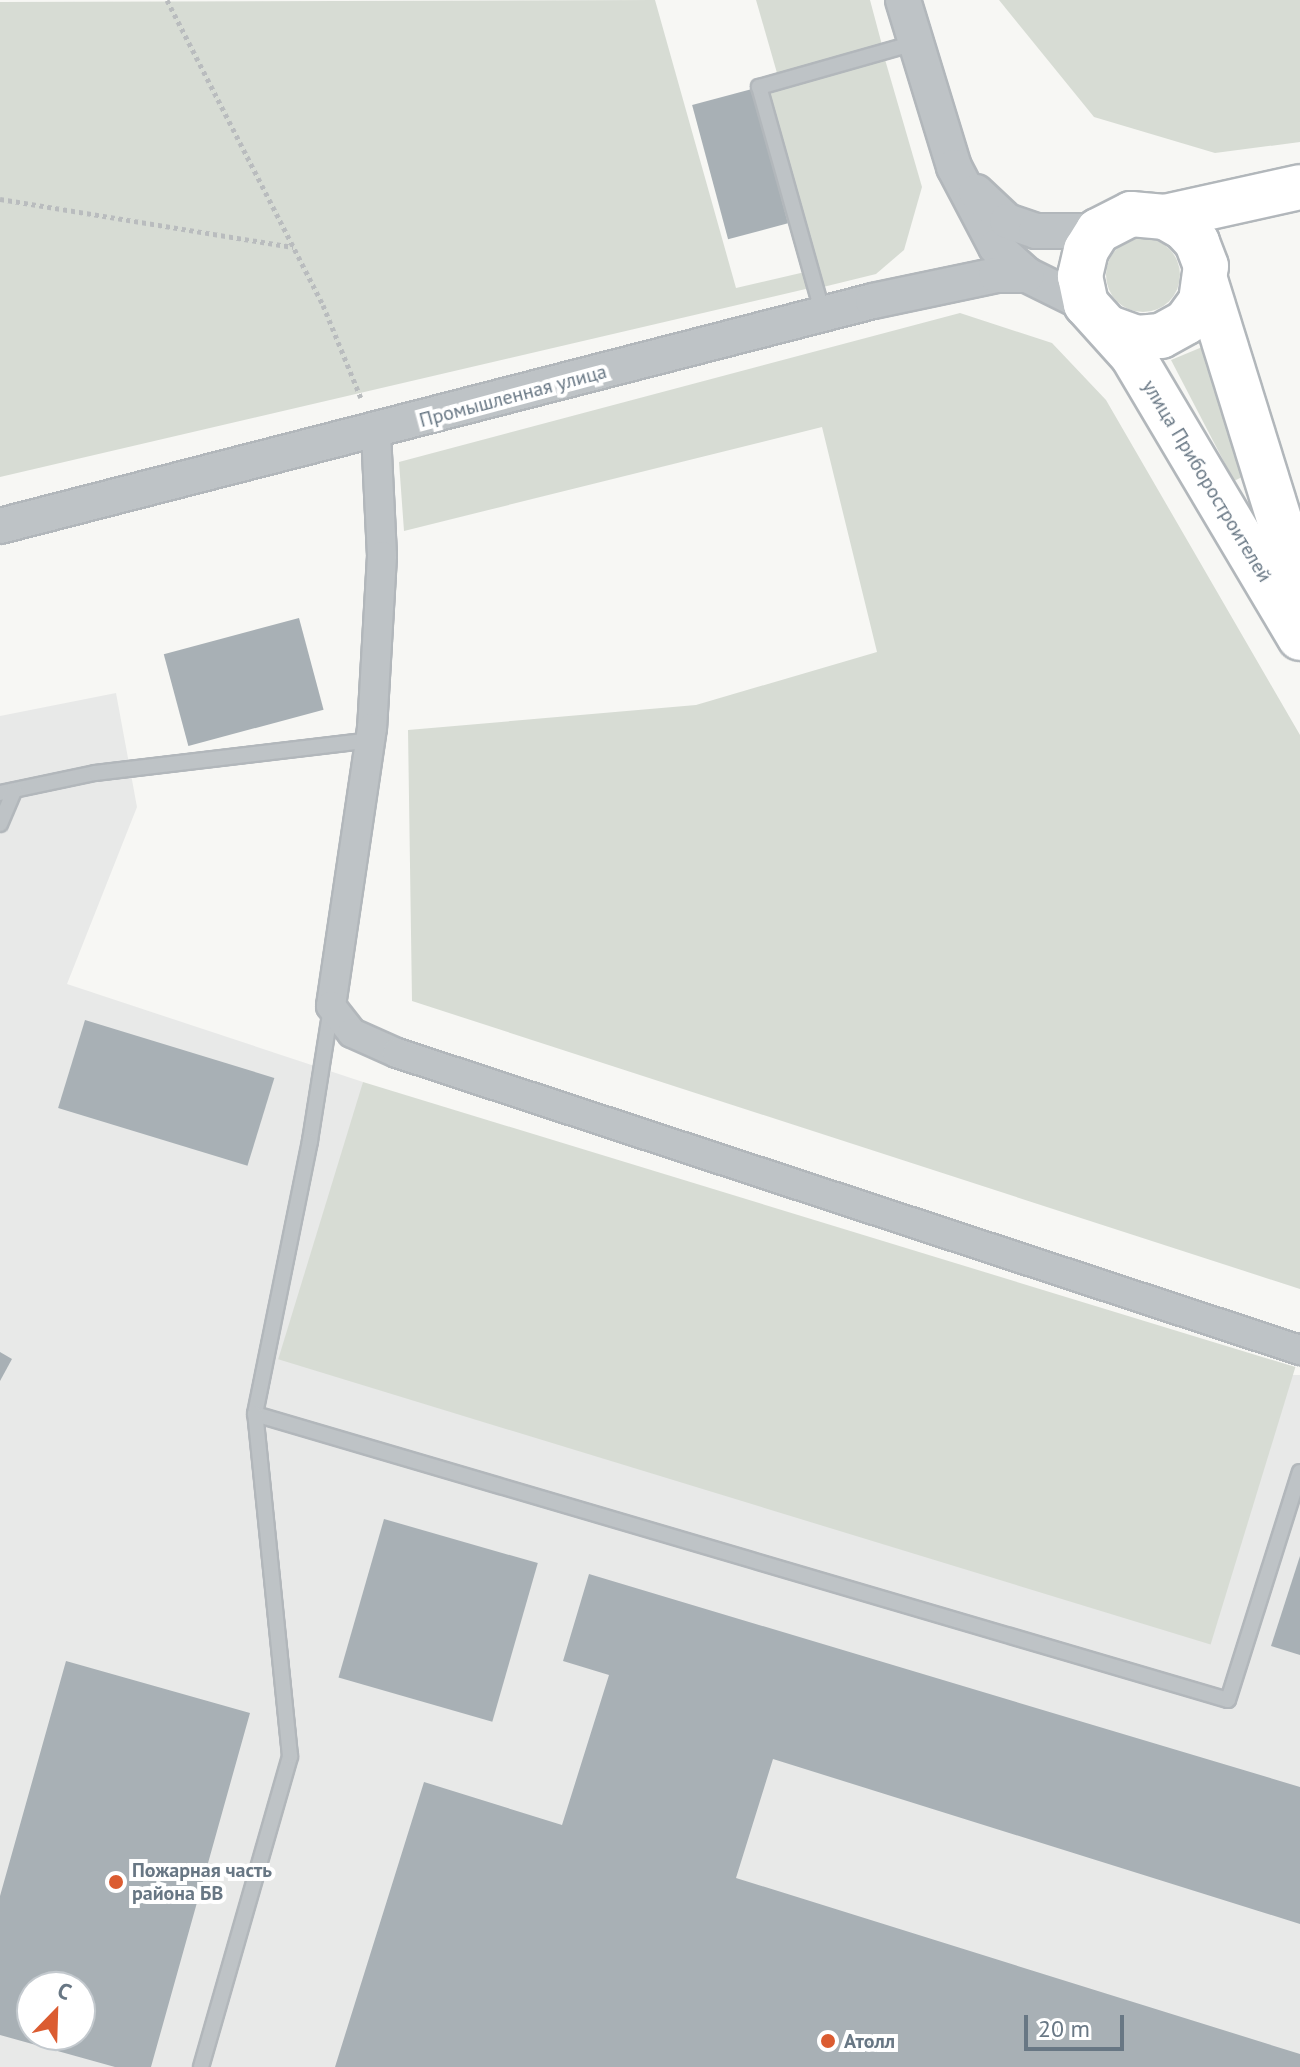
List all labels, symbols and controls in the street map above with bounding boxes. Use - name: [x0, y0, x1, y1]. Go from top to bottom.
- street label: Промышленная улица: [417, 359, 609, 433]
- street label: улица Приборостроителей: [1137, 375, 1277, 587]
- place label: Пожарная часть района БВ: [132, 1858, 272, 1905]
- marker: Пожарная часть района БВ: [107, 1873, 125, 1891]
- north arrow: [16, 1971, 96, 2051]
- text: С: [53, 1975, 76, 2006]
- scale bar: [1028, 1999, 1128, 2049]
- text: 20 m: [1038, 2013, 1090, 2044]
- place label: Атолл: [844, 2029, 895, 2053]
- marker: Атолл: [819, 2032, 837, 2050]

